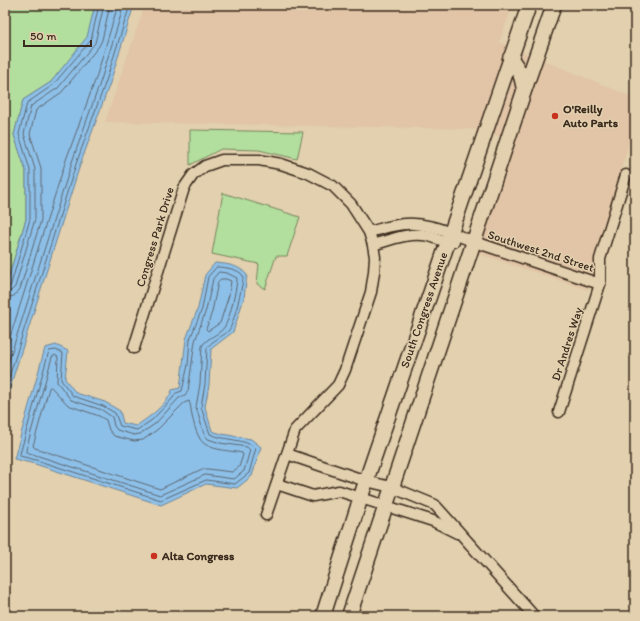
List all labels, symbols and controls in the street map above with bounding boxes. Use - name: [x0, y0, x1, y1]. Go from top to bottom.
- scale bar: [24, 22, 91, 48]
- text: 50 m: [30, 29, 56, 43]
- place label: O'Reilly Auto Parts: [562, 102, 619, 130]
- marker: O'Reilly Auto Parts: [550, 111, 560, 121]
- street label: Congress Park Drive: [133, 185, 177, 289]
- street label: Southwest 2nd Street: [486, 227, 596, 275]
- street label: South Congress Avenue: [398, 250, 450, 370]
- street label: Dr Andres Way: [549, 305, 586, 382]
- place label: Alta Congress: [161, 549, 235, 564]
- marker: Alta Congress: [149, 551, 159, 561]

